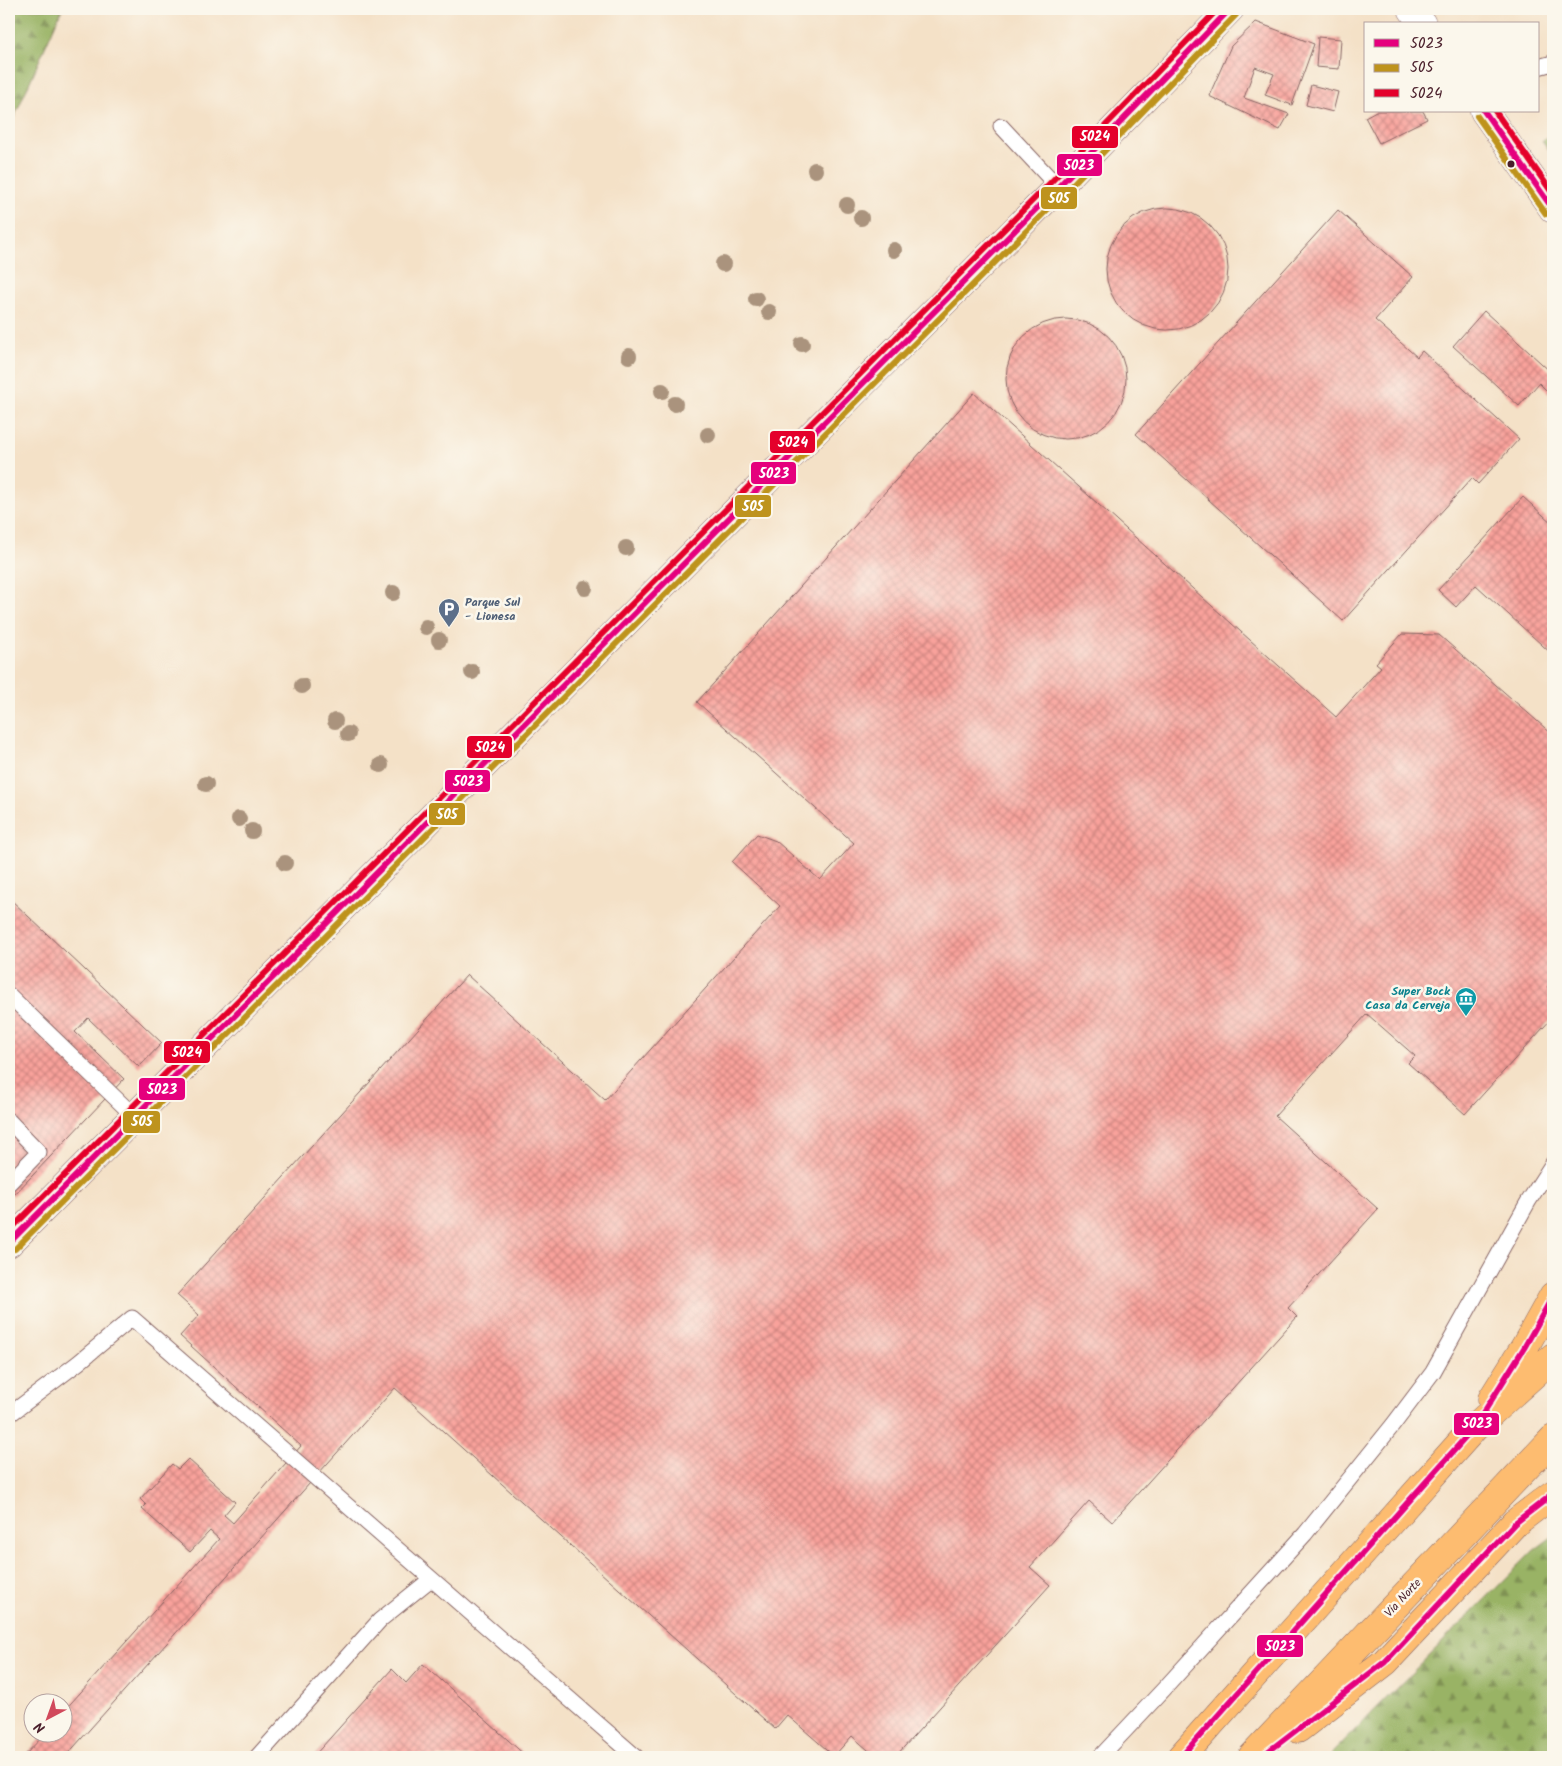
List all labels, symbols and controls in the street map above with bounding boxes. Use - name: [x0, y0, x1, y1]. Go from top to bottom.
- legend: [1364, 22, 1540, 112]
- text: 5023: [1410, 32, 1443, 56]
- text: 505: [1410, 56, 1435, 80]
- text: 5024: [1410, 82, 1443, 106]
- line badge: 5024: [1071, 125, 1119, 149]
- text: 5024: [1079, 126, 1110, 148]
- line badge: 5023: [1056, 153, 1103, 177]
- text: 5023: [1063, 155, 1094, 177]
- unlabelled marker: [1506, 159, 1516, 169]
- line badge: 505: [1040, 186, 1078, 210]
- text: 505: [1047, 188, 1072, 210]
- line badge: 5024: [769, 430, 816, 454]
- text: 5024: [777, 432, 808, 454]
- line badge: 5023: [750, 461, 797, 485]
- text: 5023: [758, 463, 789, 485]
- line badge: 505: [734, 494, 772, 518]
- text: 505: [741, 496, 766, 518]
- place label: Parque Sul - Lionesa: [465, 593, 521, 626]
- parking icon: Parque Sul - Lionesa: [437, 597, 461, 628]
- line badge: 5024: [466, 735, 513, 759]
- text: 5024: [474, 737, 505, 759]
- line badge: 5023: [444, 769, 491, 793]
- text: 5023: [452, 771, 483, 793]
- line badge: 505: [428, 802, 466, 826]
- text: 505: [435, 804, 460, 826]
- place label: Super Bock Casa da Cerveja: [1365, 982, 1451, 1015]
- museum icon: Super Bock Casa da Cerveja: [1454, 986, 1478, 1017]
- line badge: 5024: [163, 1040, 211, 1064]
- text: 5024: [171, 1042, 202, 1064]
- line badge: 5023: [138, 1077, 186, 1101]
- text: 5023: [146, 1079, 177, 1101]
- line badge: 505: [122, 1110, 161, 1134]
- text: 505: [130, 1111, 155, 1133]
- line badge: 5023: [1453, 1412, 1500, 1436]
- text: 5023: [1461, 1413, 1492, 1435]
- street label: Via Norte: [1380, 1574, 1426, 1622]
- line badge: 5023: [1256, 1634, 1304, 1658]
- text: 5023: [1264, 1636, 1295, 1658]
- north arrow: [22, 1694, 72, 1744]
- text: N: [29, 1716, 51, 1738]

